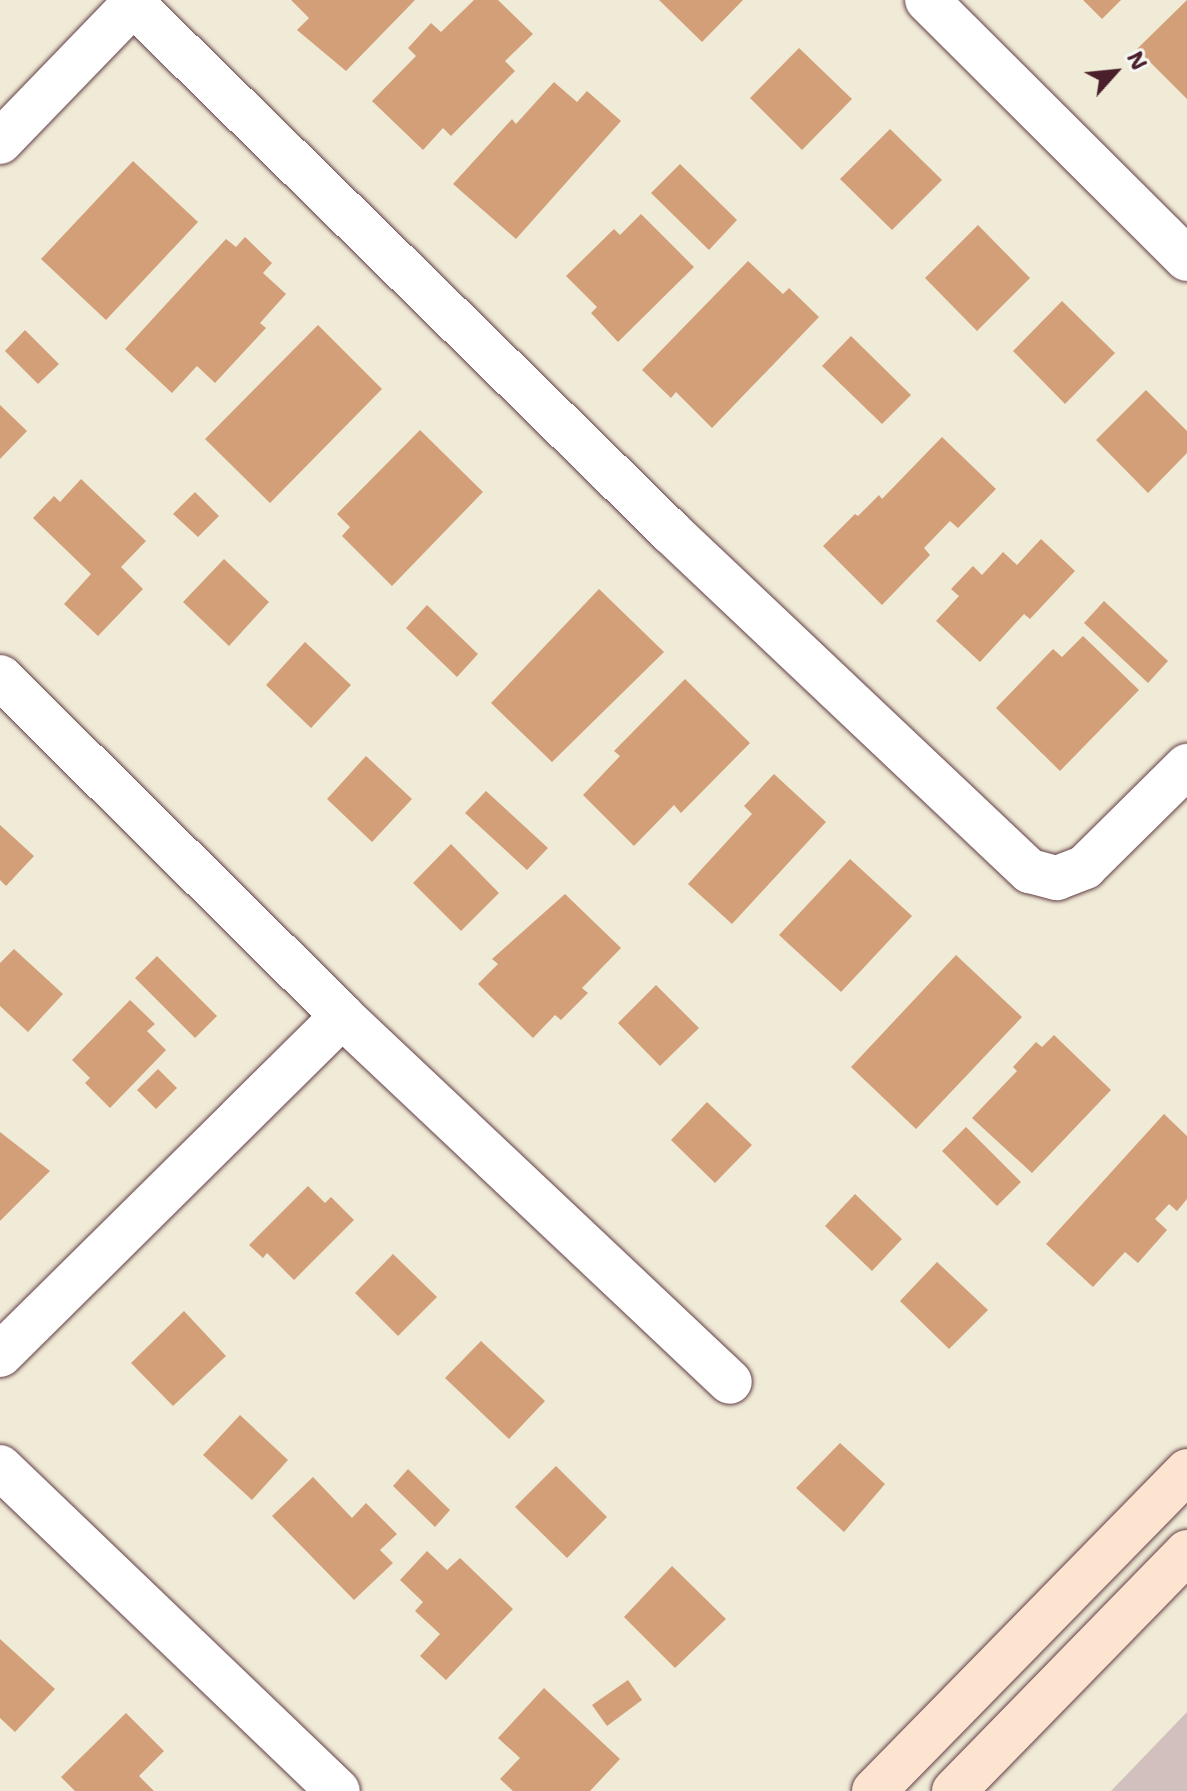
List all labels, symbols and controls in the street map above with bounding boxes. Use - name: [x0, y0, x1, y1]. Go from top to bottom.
- north arrow: [1075, 32, 1155, 112]
- text: N: [1120, 47, 1154, 75]

